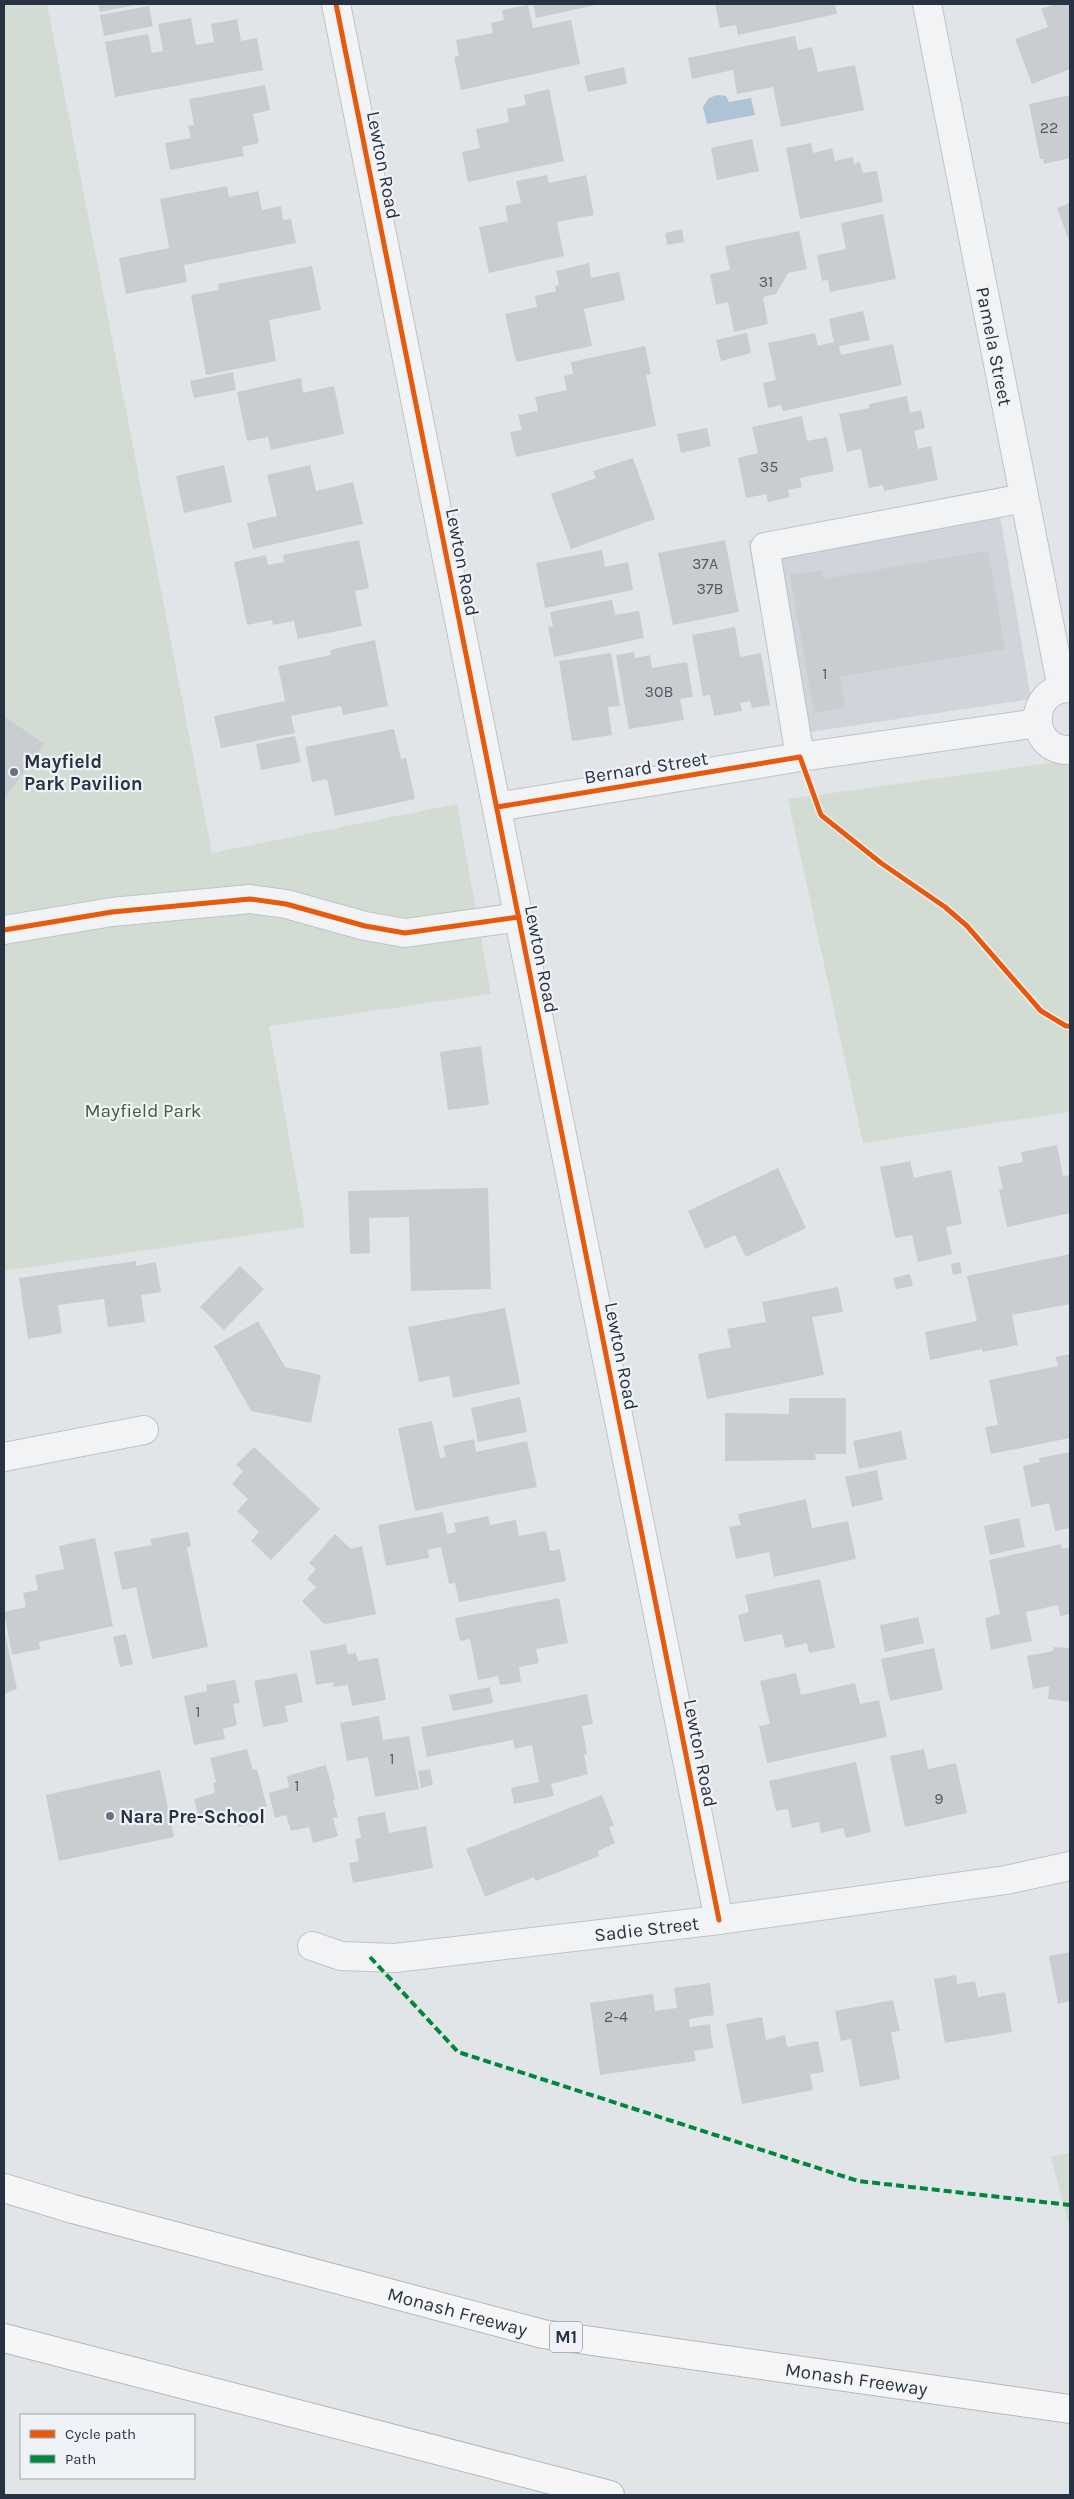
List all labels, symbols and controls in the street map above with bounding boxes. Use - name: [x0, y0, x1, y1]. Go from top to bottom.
- street label: Lewton Road: [362, 109, 404, 221]
- house number: 22: [1040, 118, 1058, 137]
- house number: 31: [759, 272, 773, 291]
- street label: Pamela Street: [971, 285, 1016, 408]
- house number: 35: [760, 457, 778, 476]
- street label: Lewton Road: [441, 506, 483, 618]
- house number: 37A: [692, 554, 718, 573]
- house number: 37B: [697, 579, 723, 598]
- house number: 1: [822, 664, 828, 683]
- house number: 30B: [645, 682, 673, 701]
- street label: Bernard Street: [583, 747, 710, 789]
- place label: Mayfield Park Pavilion: [24, 751, 143, 795]
- marker: Mayfield Park Pavilion: [8, 766, 20, 778]
- street label: Lewton Road: [520, 903, 562, 1015]
- park label: Mayfield Park: [85, 1100, 202, 1122]
- street label: Lewton Road: [600, 1300, 642, 1412]
- street label: Lewton Road: [679, 1697, 721, 1809]
- house number: 1: [195, 1702, 201, 1721]
- house number: 1: [389, 1749, 395, 1768]
- house number: 1: [294, 1776, 300, 1795]
- house number: 9: [934, 1789, 944, 1808]
- place label: Nara Pre-School: [120, 1806, 265, 1828]
- marker: Nara Pre-School: [104, 1810, 116, 1822]
- street label: Sadie Street: [593, 1912, 700, 1947]
- house number: 2-4: [604, 2007, 628, 2026]
- street label: Monash Freeway: [385, 2283, 530, 2341]
- road number: M1: [550, 2322, 582, 2352]
- street label: Monash Freeway: [783, 2359, 929, 2401]
- legend: [20, 2414, 195, 2479]
- text: Cycle path: [65, 2425, 136, 2443]
- text: Path: [65, 2450, 96, 2468]

